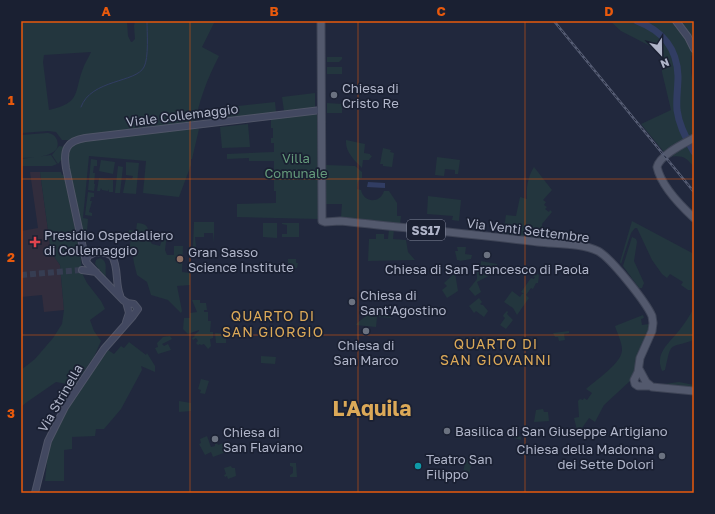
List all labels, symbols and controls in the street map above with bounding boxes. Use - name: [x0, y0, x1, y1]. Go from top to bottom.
- text: A: [101, 3, 111, 19]
- text: B: [269, 3, 279, 19]
- text: C: [436, 3, 446, 19]
- text: D: [604, 3, 614, 19]
- north arrow: [641, 34, 681, 74]
- text: N: [659, 56, 671, 71]
- place label: Chiesa di Cristo Re: [342, 80, 399, 111]
- marker: Chiesa di Cristo Re: [329, 90, 339, 100]
- text: 1: [8, 92, 15, 108]
- street label: Viale Collemaggio: [125, 100, 239, 130]
- park label: Villa Comunale: [265, 150, 327, 181]
- street label: Via Venti Settembre: [466, 215, 590, 245]
- road number: SS17: [407, 220, 445, 240]
- place label: Presidio Ospedaliero di Collemaggio: [44, 227, 173, 258]
- marker: Presidio Ospedaliero di Collemaggio: [29, 236, 41, 248]
- place label: Gran Sasso Science Institute: [188, 244, 294, 275]
- text: 2: [7, 249, 15, 265]
- marker: Chiesa di San Francesco di Paola: [482, 250, 492, 260]
- marker: Gran Sasso Science Institute: [175, 254, 185, 264]
- place label: Chiesa di San Francesco di Paola: [385, 261, 589, 277]
- place label: Chiesa di Sant'Agostino: [360, 287, 447, 318]
- marker: Chiesa di Sant'Agostino: [347, 297, 357, 307]
- district label: QUARTO DI SAN GIORGIO: [222, 307, 324, 340]
- marker: Chiesa di San Marco: [361, 326, 371, 336]
- district label: QUARTO DI SAN GIOVANNI: [440, 335, 552, 368]
- place label: Chiesa di San Marco: [333, 337, 399, 368]
- street label: Via Strinella: [34, 361, 86, 435]
- district label: L'Aquila: [333, 395, 411, 421]
- text: 3: [7, 405, 15, 421]
- place label: Basilica di San Giuseppe Artigiano: [455, 423, 668, 439]
- place label: Chiesa di San Flaviano: [223, 424, 303, 455]
- marker: Basilica di San Giuseppe Artigiano: [442, 426, 452, 436]
- marker: Chiesa di San Flaviano: [210, 434, 220, 444]
- place label: Chiesa della Madonna dei Sette Dolori: [517, 441, 654, 472]
- place label: Teatro San Filippo: [426, 451, 493, 482]
- marker: Chiesa della Madonna dei Sette Dolori: [657, 451, 667, 461]
- marker: Teatro San Filippo: [413, 461, 423, 471]

